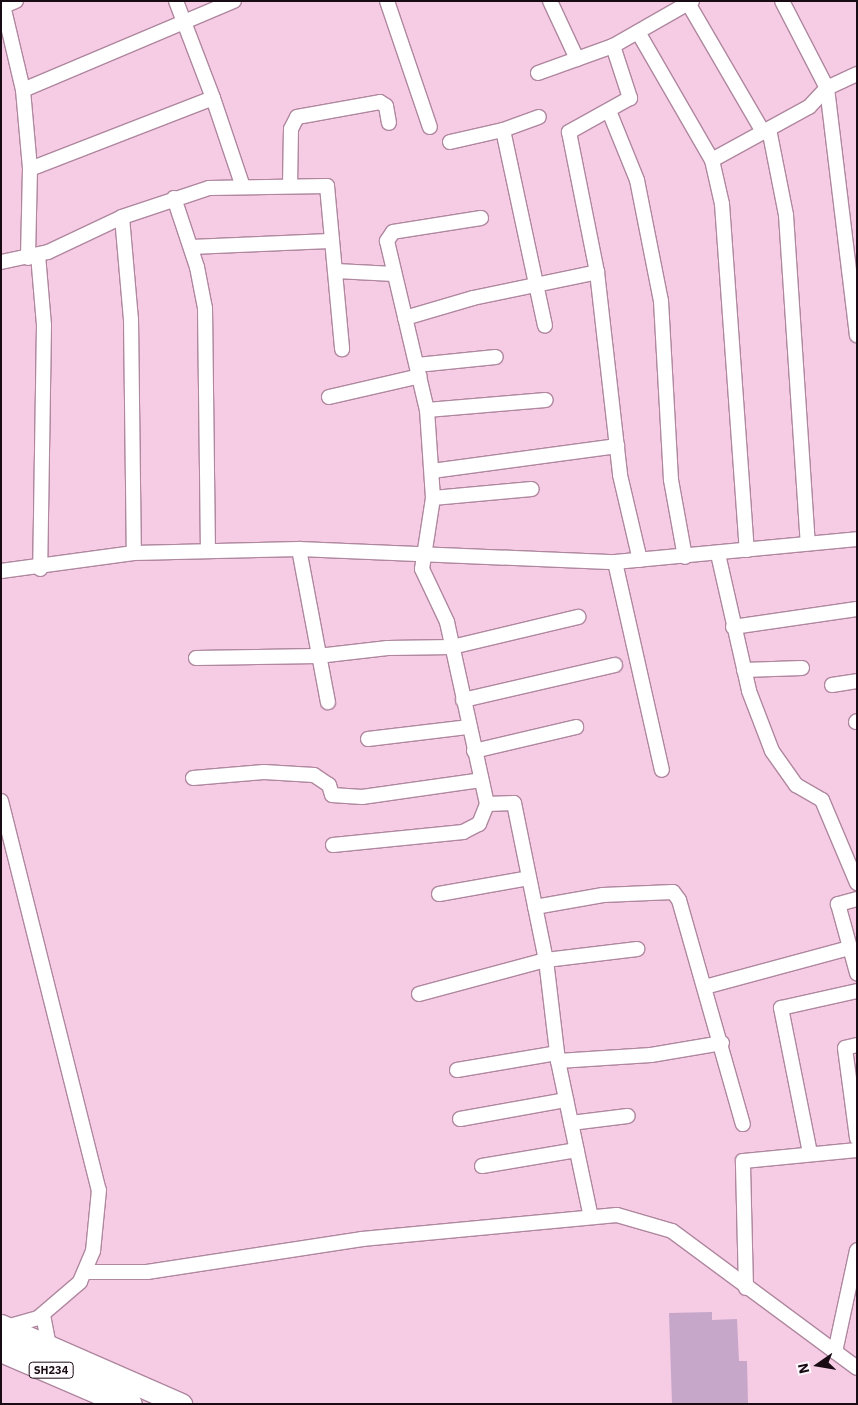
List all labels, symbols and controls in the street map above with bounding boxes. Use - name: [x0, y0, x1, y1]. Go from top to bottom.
- north arrow: [793, 1340, 843, 1390]
- text: N: [793, 1361, 813, 1375]
- road number: SH234: [28, 1362, 74, 1378]

